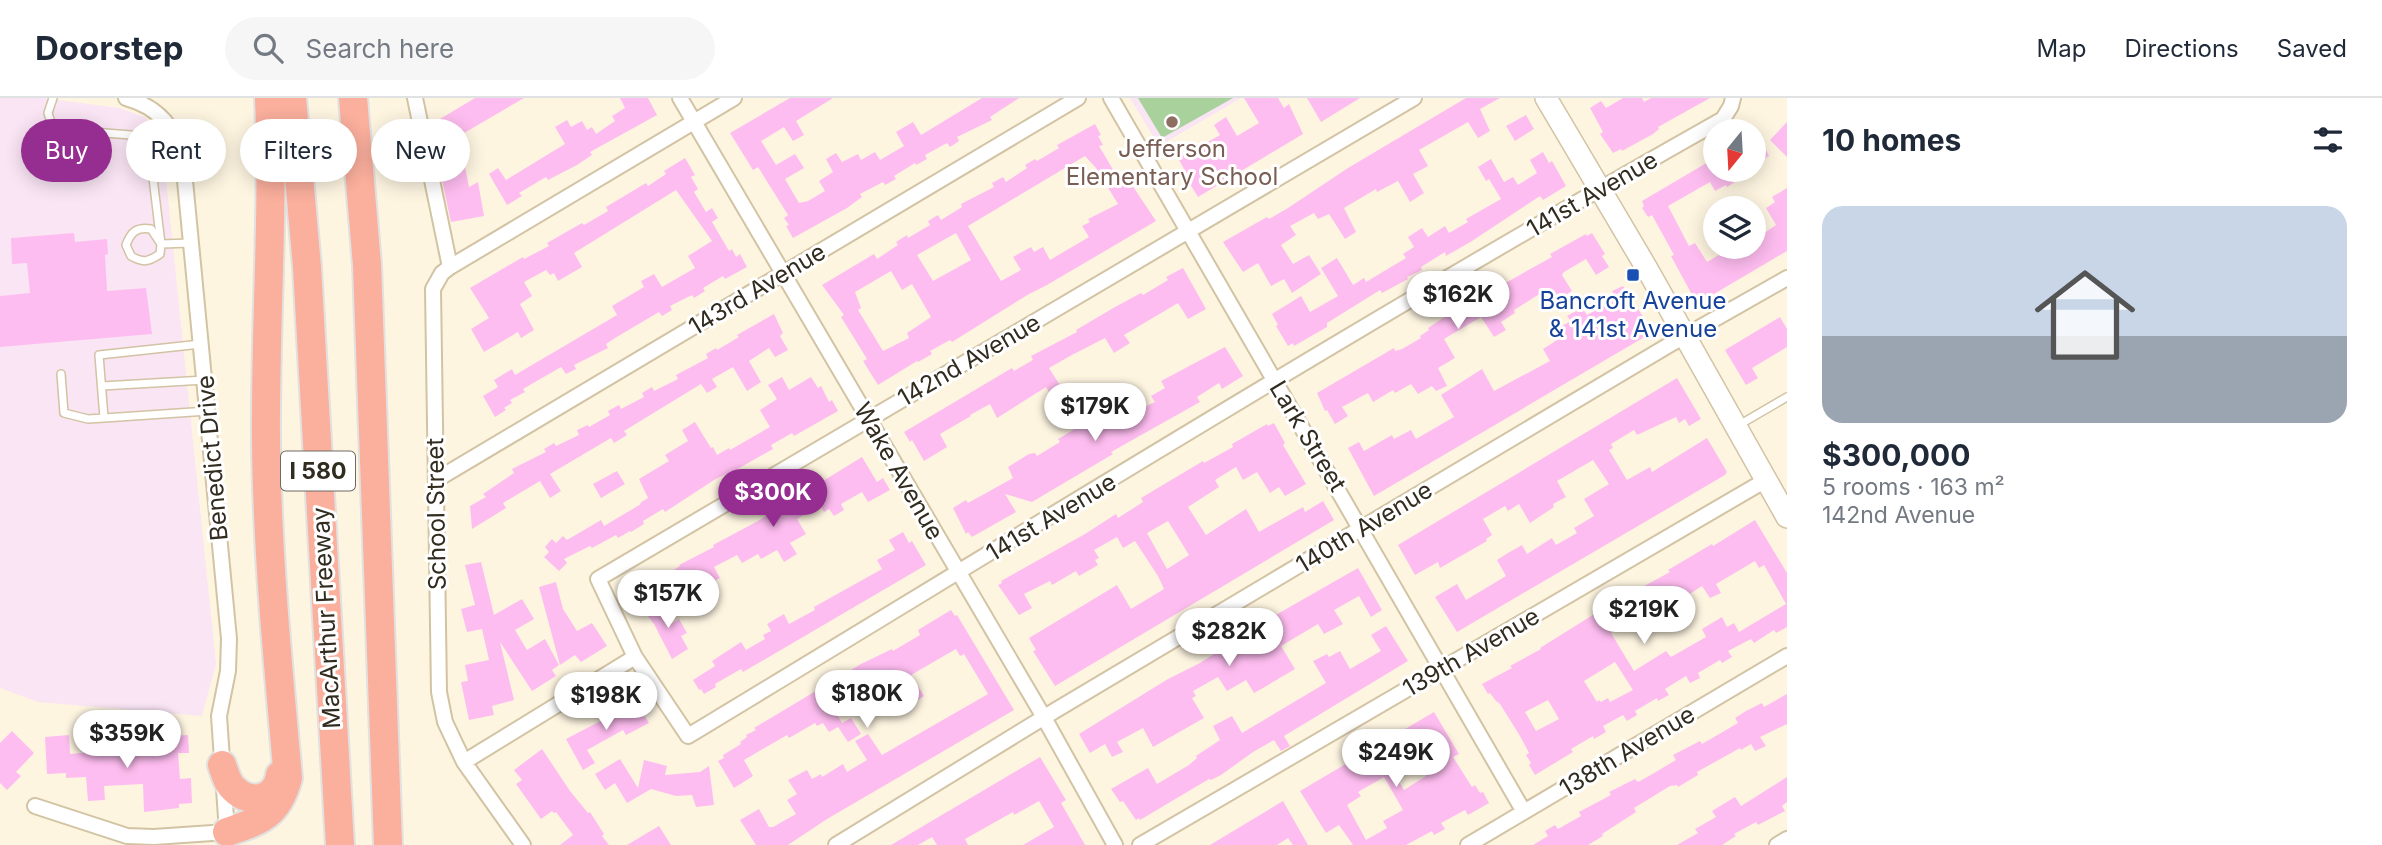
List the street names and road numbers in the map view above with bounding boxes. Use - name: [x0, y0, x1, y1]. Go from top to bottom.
- street label: 141st Avenue: [1521, 145, 1663, 243]
- street label: 143rd Avenue: [683, 237, 831, 341]
- street label: 142nd Avenue: [893, 307, 1045, 413]
- street label: Benedict Drive: [190, 374, 234, 542]
- street label: Lark Street: [1264, 375, 1352, 497]
- street label: Wake Avenue: [848, 397, 950, 545]
- street label: School Street: [420, 437, 452, 590]
- road number: I 580: [281, 452, 355, 490]
- street label: 141st Avenue: [981, 467, 1121, 567]
- street label: 140th Avenue: [1291, 475, 1437, 579]
- street label: MacArthur Freeway: [306, 506, 346, 730]
- street label: 139th Avenue: [1398, 601, 1544, 703]
- street label: 138th Avenue: [1554, 699, 1700, 803]

